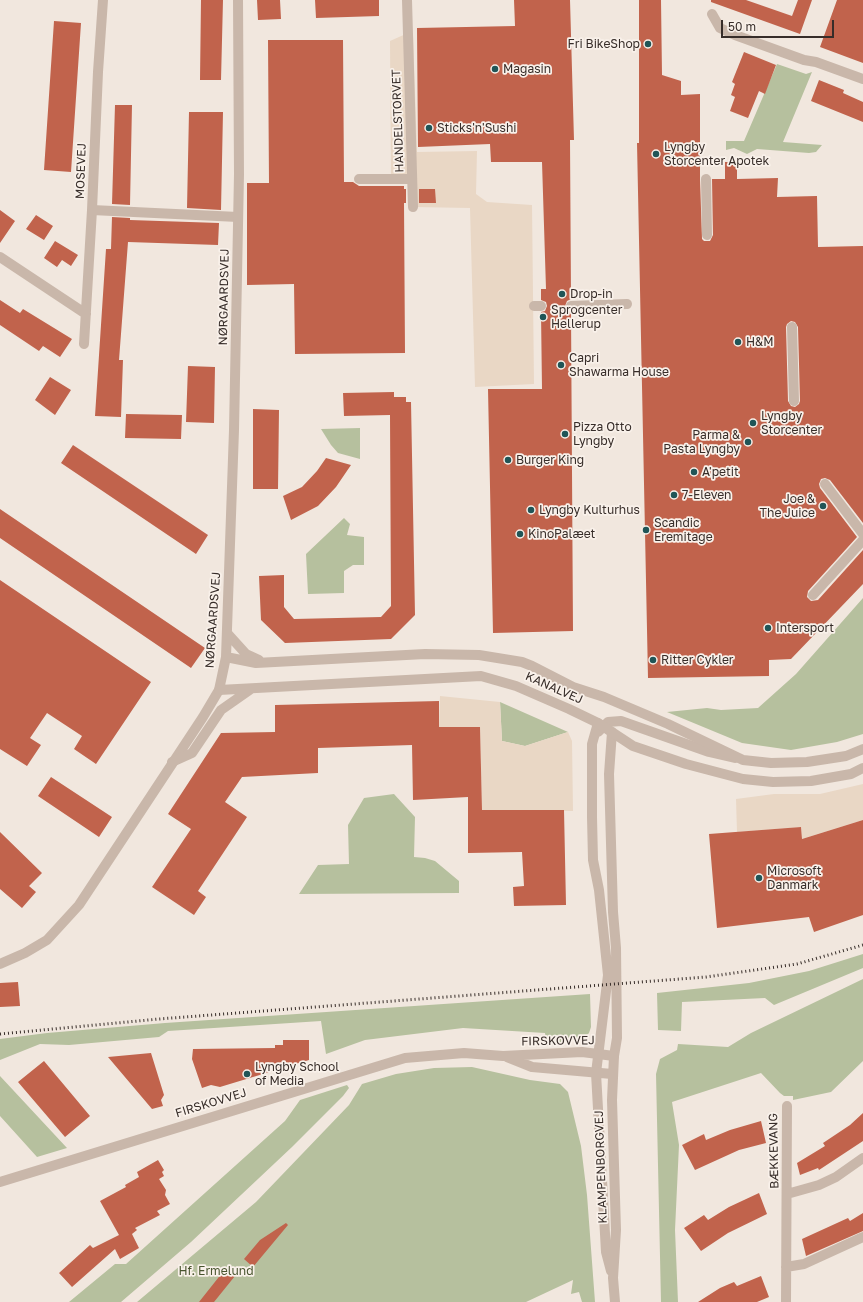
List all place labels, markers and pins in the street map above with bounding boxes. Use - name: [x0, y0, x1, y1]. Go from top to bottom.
- place label: Fri BikeShop: [568, 37, 640, 51]
- marker: Fri BikeShop: [643, 39, 653, 49]
- place label: Magasin: [503, 62, 551, 76]
- marker: Magasin: [490, 64, 500, 74]
- place label: Sticks'n'Sushi: [437, 121, 517, 135]
- marker: Sticks'n'Sushi: [424, 123, 434, 133]
- place label: Lyngby Storcenter Apotek: [664, 140, 769, 168]
- marker: Lyngby Storcenter Apotek: [651, 149, 661, 159]
- place label: Drop-in: [570, 287, 613, 301]
- marker: Drop-in: [557, 289, 567, 299]
- place label: Sprogcenter Hellerup: [551, 303, 622, 331]
- marker: Sprogcenter Hellerup: [538, 312, 548, 322]
- place label: H&M: [746, 335, 773, 349]
- marker: H&M: [733, 337, 743, 347]
- place label: Capri Shawarma House: [569, 351, 669, 379]
- marker: Capri Shawarma House: [556, 360, 566, 370]
- place label: Lyngby Storcenter: [761, 409, 822, 437]
- marker: Lyngby Storcenter: [748, 418, 758, 428]
- place label: Pizza Otto Lyngby: [573, 420, 632, 448]
- place label: Parma & Pasta Lyngby: [663, 428, 740, 456]
- marker: Pizza Otto Lyngby: [560, 429, 570, 439]
- marker: Parma & Pasta Lyngby: [743, 437, 753, 447]
- place label: Burger King: [516, 453, 584, 467]
- marker: Burger King: [503, 455, 513, 465]
- place label: A'petit: [702, 465, 739, 479]
- marker: A'petit: [689, 467, 699, 477]
- place label: 7-Eleven: [682, 488, 731, 502]
- marker: 7-Eleven: [669, 490, 679, 500]
- place label: Joe & The Juice: [760, 492, 815, 520]
- marker: Joe & The Juice: [818, 501, 828, 511]
- place label: Lyngby Kulturhus: [539, 503, 640, 517]
- marker: Lyngby Kulturhus: [526, 505, 536, 515]
- place label: Scandic Eremitage: [654, 516, 713, 544]
- marker: Scandic Eremitage: [641, 525, 651, 535]
- place label: KinoPalæet: [528, 527, 595, 541]
- marker: KinoPalæet: [515, 529, 525, 539]
- place label: Intersport: [776, 621, 834, 635]
- marker: Intersport: [763, 623, 773, 633]
- place label: Ritter Cykler: [661, 653, 734, 667]
- marker: Ritter Cykler: [648, 655, 658, 665]
- place label: Microsoft Danmark: [767, 864, 822, 892]
- marker: Microsoft Danmark: [754, 873, 764, 883]
- place label: Lyngby School of Media: [255, 1060, 339, 1088]
- marker: Lyngby School of Media: [242, 1069, 252, 1079]

